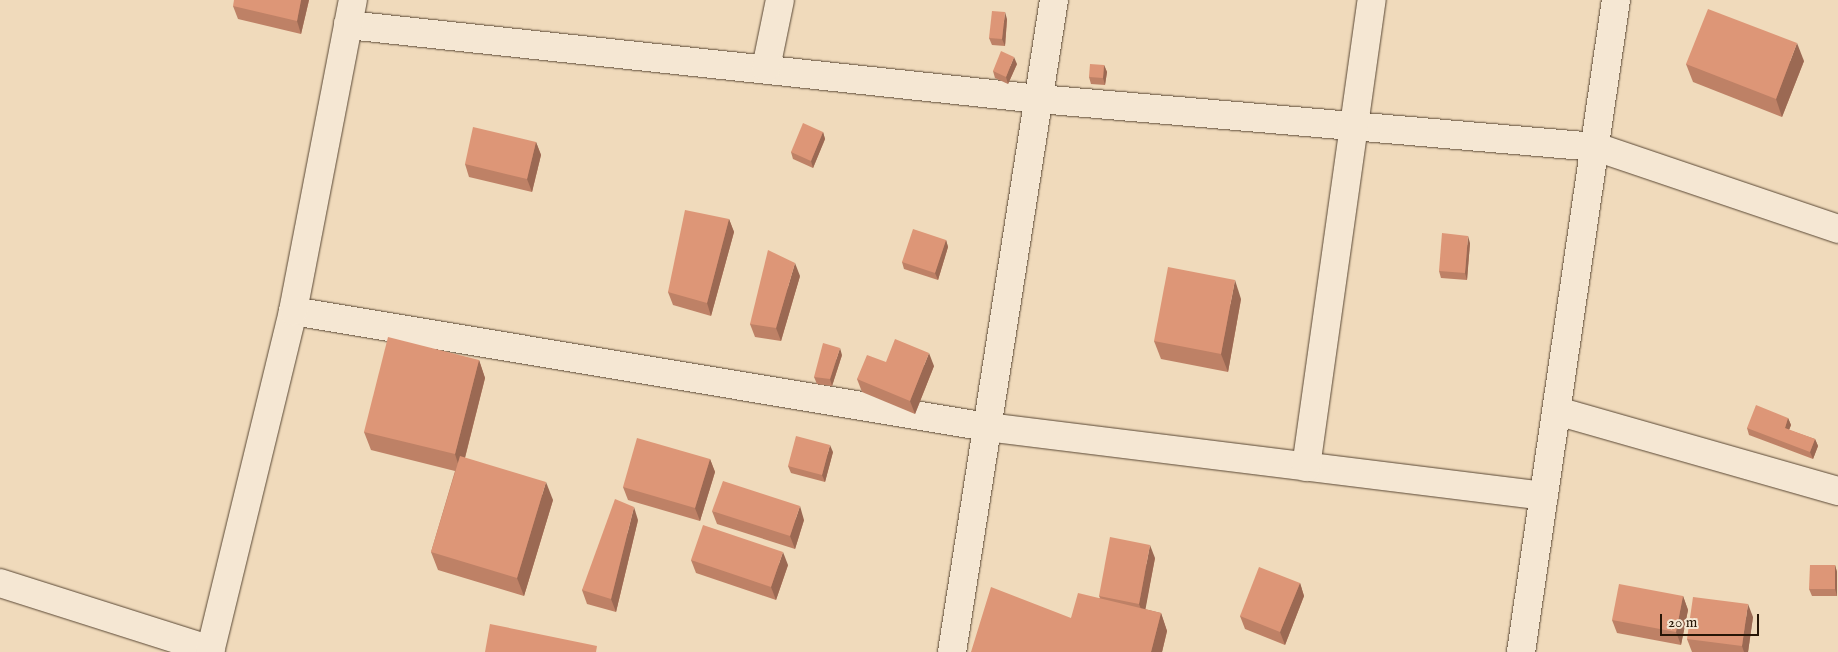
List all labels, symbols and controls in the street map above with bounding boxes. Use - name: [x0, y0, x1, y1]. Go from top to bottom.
- scale bar: [1663, 604, 1762, 636]
- text: 20 m: [1668, 613, 1697, 632]

